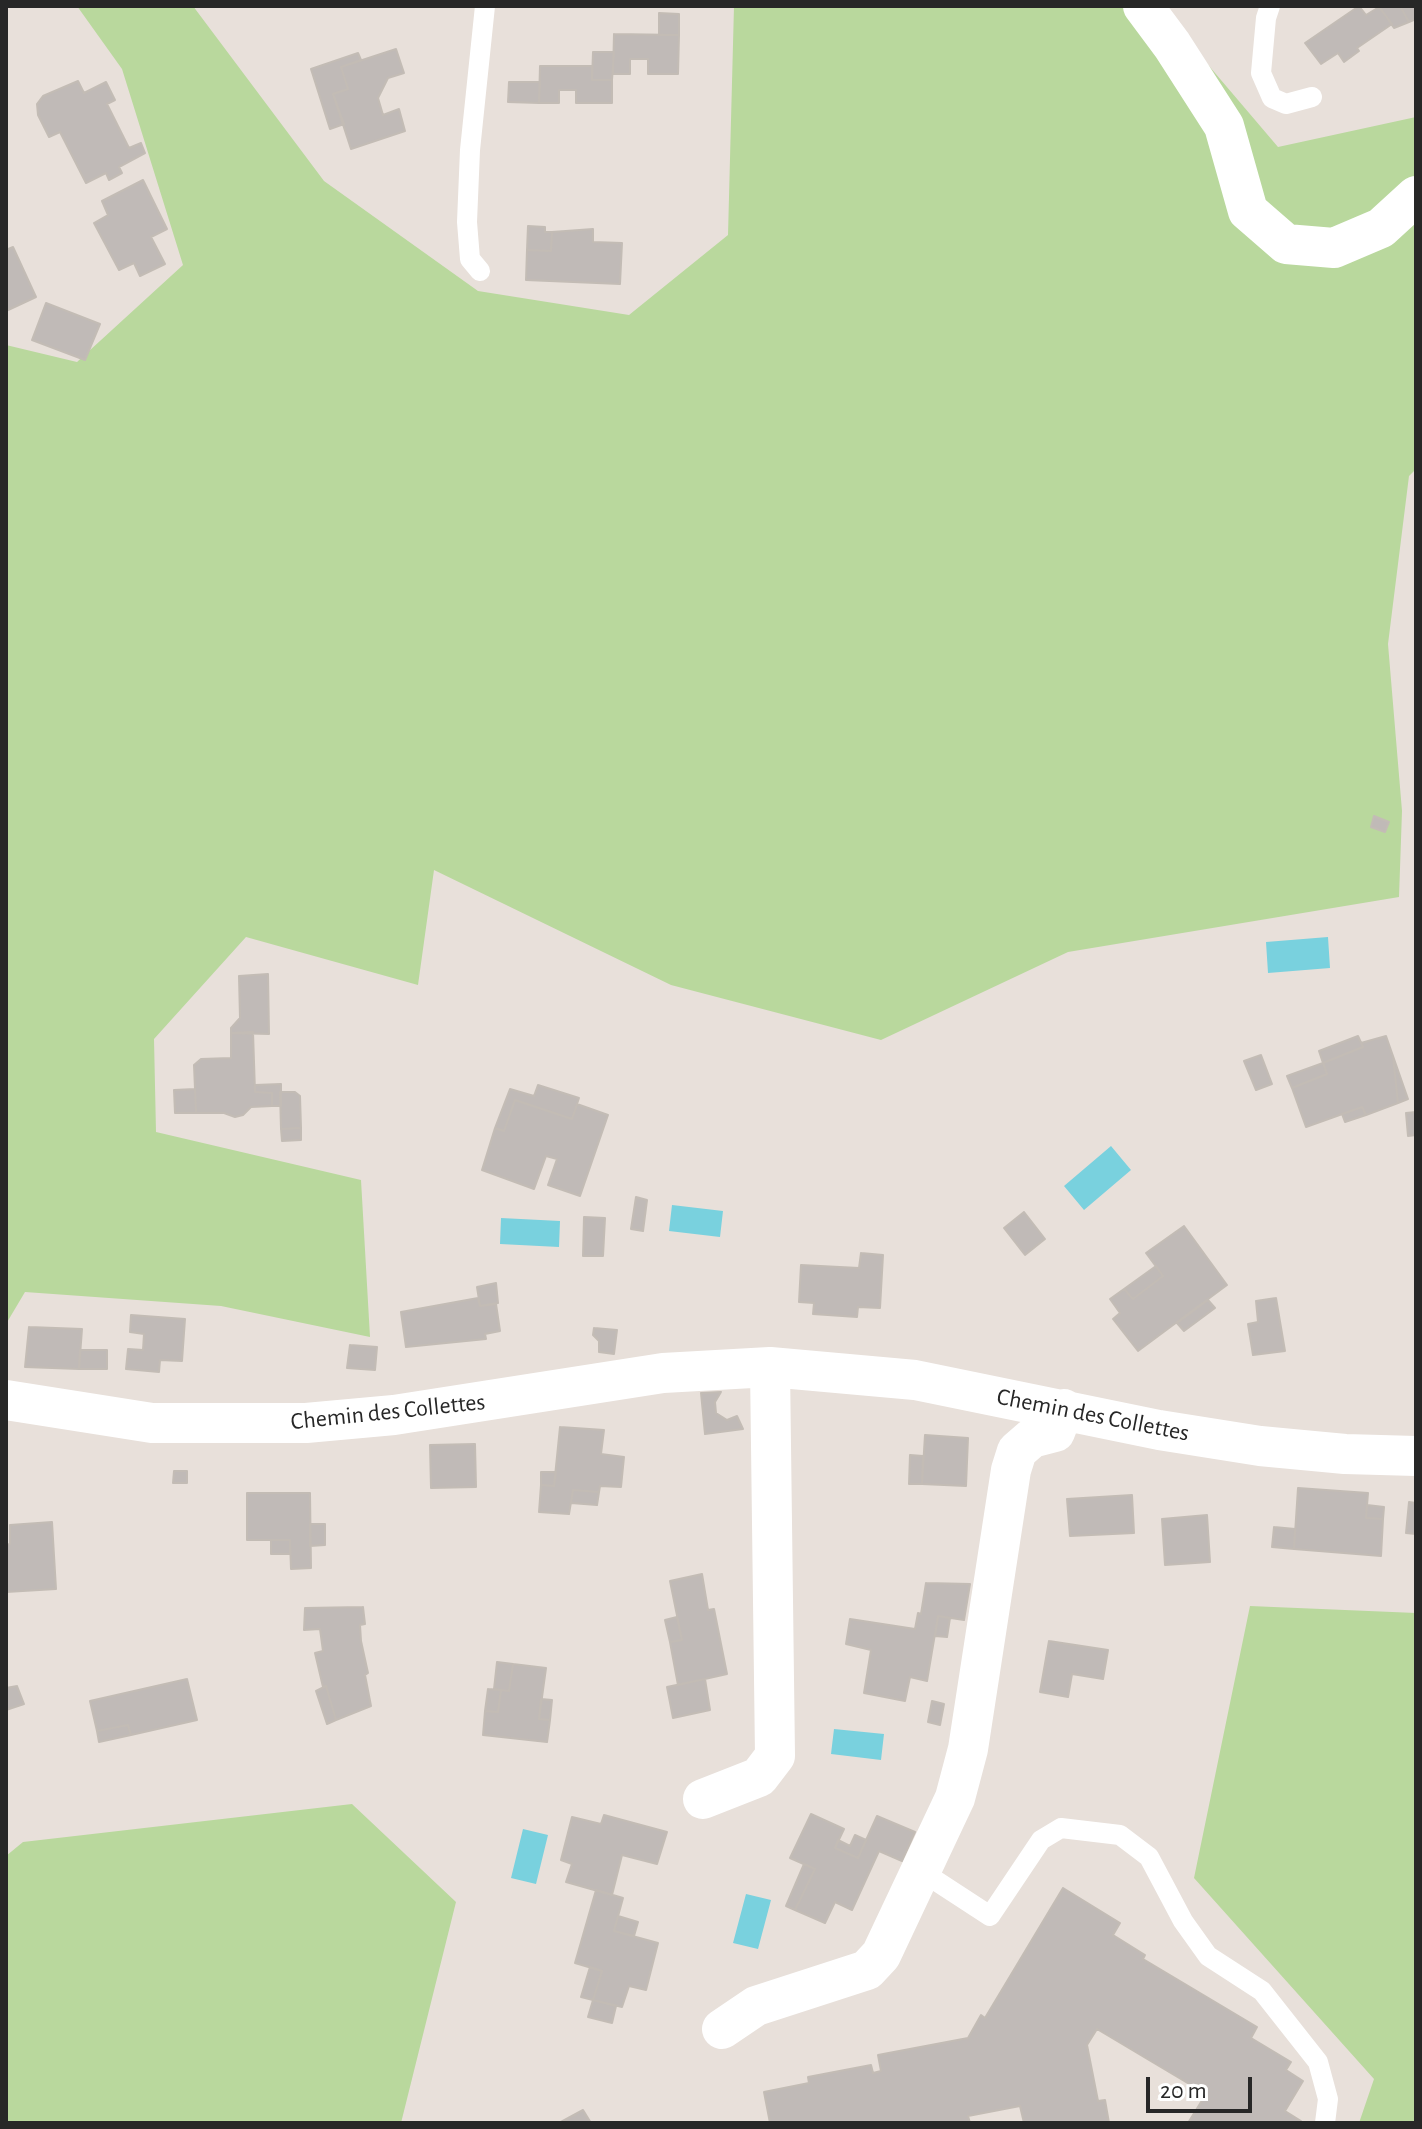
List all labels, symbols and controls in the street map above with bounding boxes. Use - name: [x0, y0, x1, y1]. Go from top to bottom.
- street label: Chemin des Collettes: [994, 1382, 1192, 1448]
- street label: Chemin des Collettes: [289, 1387, 487, 1437]
- scale bar: [1150, 2061, 1256, 2111]
- text: 20 m: [1160, 2079, 1207, 2103]

